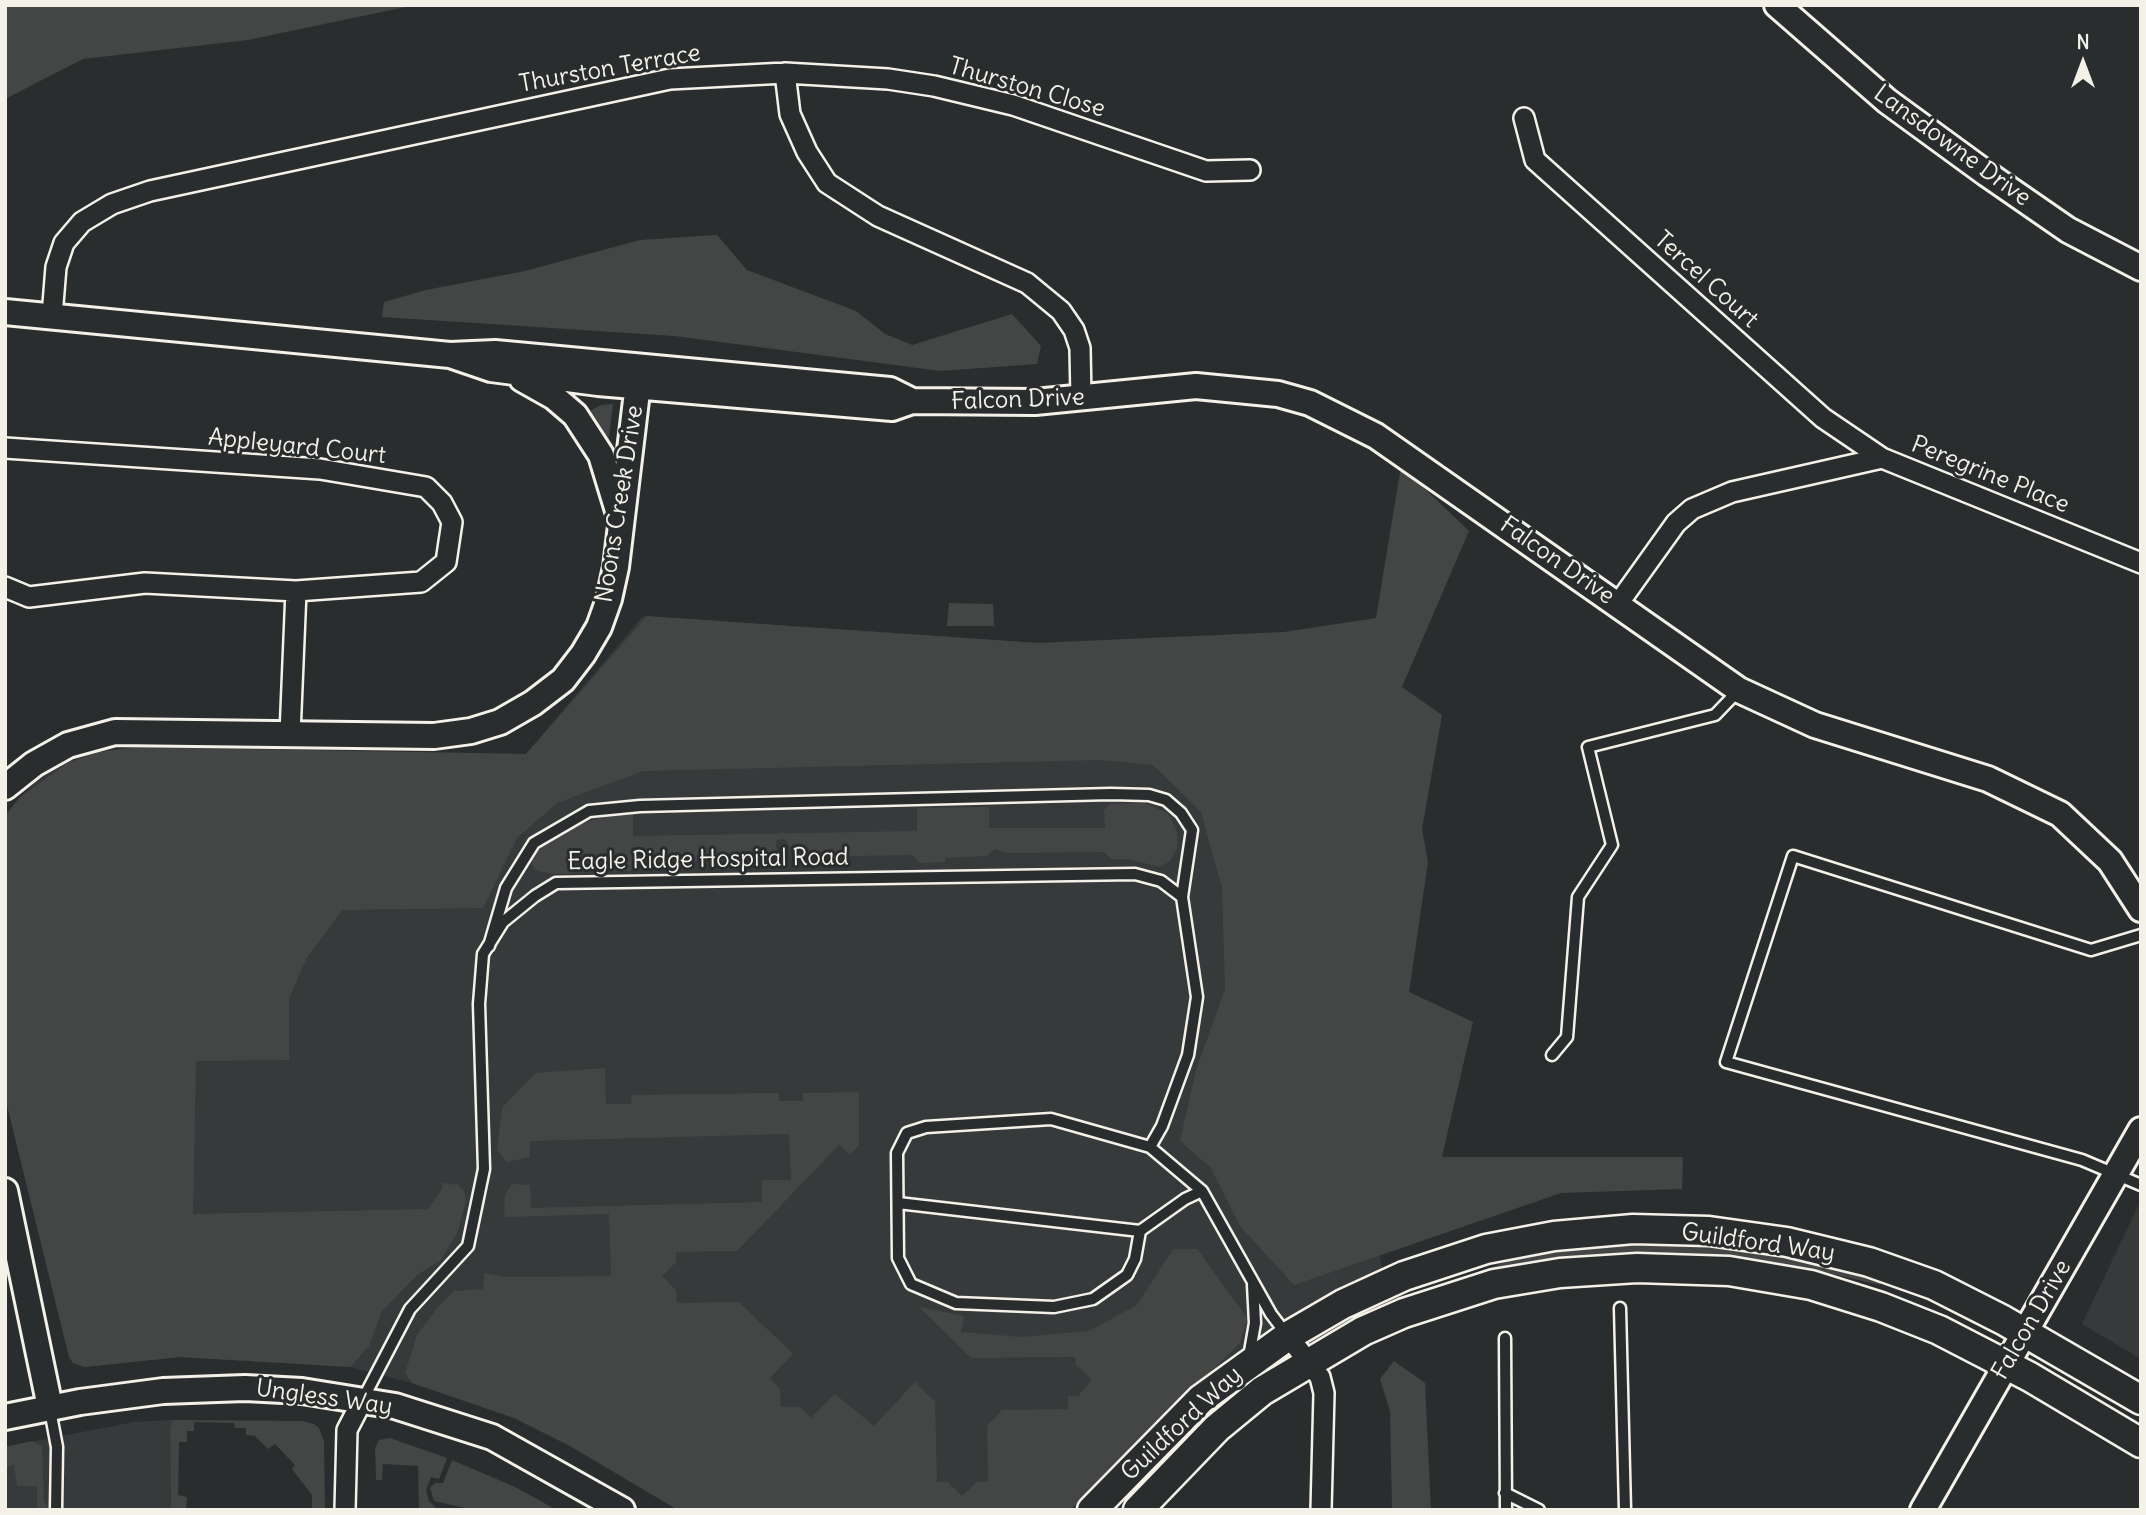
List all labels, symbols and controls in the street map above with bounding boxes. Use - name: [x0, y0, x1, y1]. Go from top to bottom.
- north arrow: [2048, 28, 2118, 98]
- text: N: [2076, 30, 2090, 54]
- street label: Thurston Terrace: [517, 39, 703, 99]
- street label: Thurston Close: [946, 52, 1108, 124]
- street label: Lansdowne Drive: [1868, 79, 2036, 213]
- street label: Tercel Court: [1648, 226, 1764, 334]
- street label: Falcon Drive: [951, 383, 1085, 417]
- street label: Noons Creek Drive: [590, 403, 650, 605]
- street label: Appleyard Court: [207, 423, 387, 471]
- street label: Peregrine Place: [1907, 430, 2073, 520]
- street label: Falcon Drive: [1494, 511, 1620, 611]
- street label: Eagle Ridge Hospital Road: [567, 843, 849, 877]
- street label: Guildford Way: [1679, 1218, 1837, 1268]
- street label: Falcon Drive: [1986, 1255, 2078, 1385]
- street label: Guildford Way: [1116, 1361, 1248, 1487]
- street label: Ungless Way: [254, 1374, 394, 1422]

